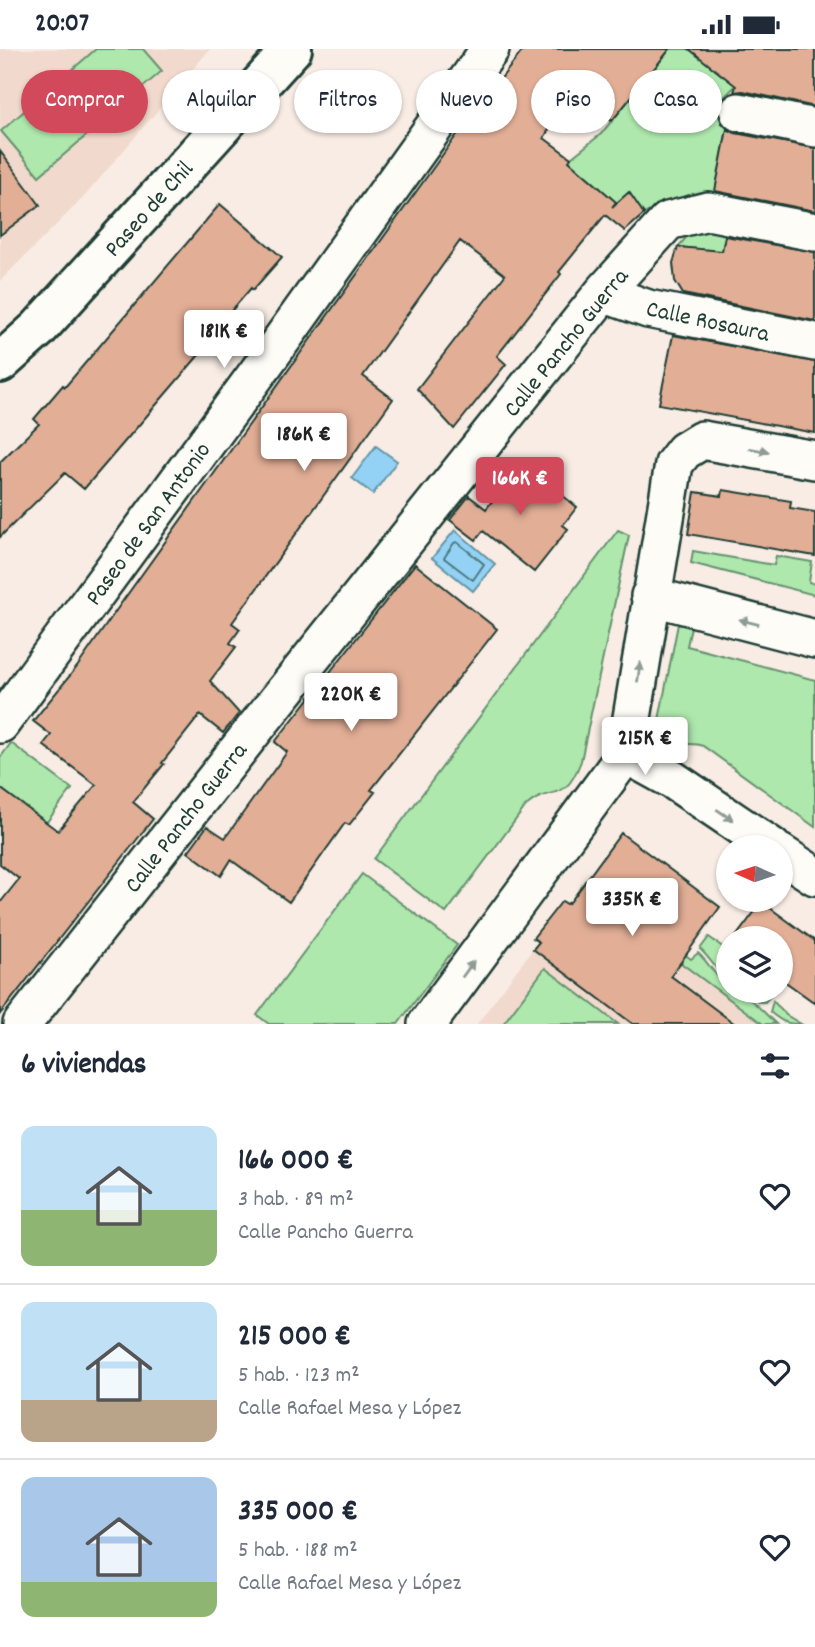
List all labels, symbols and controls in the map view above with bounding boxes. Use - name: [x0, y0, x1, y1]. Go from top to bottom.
- text: 20:07: [35, 6, 89, 43]
- chip: Comprar: [21, 70, 148, 133]
- chip: Alquilar: [162, 70, 280, 133]
- chip: Filtros: [294, 70, 402, 133]
- chip: Nuevo: [416, 70, 517, 133]
- chip: Piso: [531, 70, 615, 133]
- chip: Casa: [629, 70, 722, 133]
- street label: Paseo de Chil: [98, 154, 203, 266]
- street label: Calle Pancho Guerra: [497, 262, 639, 426]
- street label: Calle Rosaura: [643, 293, 773, 353]
- pin: 181K €: [167, 311, 281, 370]
- text: 181K €: [200, 316, 248, 349]
- pin: 186K €: [247, 413, 361, 473]
- text: 186K €: [277, 419, 331, 452]
- street label: Paseo de San Antonio: [78, 436, 220, 613]
- one-way arrow: [748, 445, 770, 456]
- pin: 166K €: [463, 457, 577, 517]
- text: 166K €: [492, 463, 548, 496]
- one-way arrow: [738, 616, 760, 627]
- one-way arrow: [633, 661, 644, 683]
- pin: 220K €: [294, 673, 408, 733]
- text: 220K €: [320, 679, 382, 712]
- pin: 215K €: [588, 717, 702, 777]
- text: 215K €: [618, 723, 672, 756]
- street label: Calle Pancho Guerra: [118, 736, 257, 901]
- one-way arrow: [715, 809, 735, 822]
- north arrow: [716, 835, 793, 912]
- map controls: [716, 835, 793, 1003]
- pin: 335K €: [575, 879, 689, 938]
- text: 335K €: [602, 884, 662, 917]
- button: layers: [716, 926, 793, 1003]
- one-way arrow: [460, 960, 474, 978]
- text: 6 viviendas: [21, 1045, 146, 1088]
- icon: filters: [756, 1047, 794, 1085]
- text: 166 000 €: [238, 1141, 354, 1184]
- icon: home: [77, 1154, 161, 1238]
- icon: heart: [756, 1177, 794, 1215]
- text: 3 hab. · 89 m²: [238, 1184, 354, 1217]
- text: Calle Pancho Guerra: [238, 1217, 413, 1250]
- text: 215 000 €: [238, 1317, 351, 1360]
- icon: home: [77, 1330, 161, 1414]
- icon: heart: [756, 1353, 794, 1391]
- text: 5 hab. · 123 m²: [238, 1360, 360, 1393]
- text: Calle Rafael Mesa y López: [238, 1393, 461, 1426]
- text: 335 000 €: [238, 1492, 358, 1535]
- icon: home: [77, 1505, 161, 1589]
- icon: heart: [756, 1528, 794, 1566]
- text: 5 hab. · 188 m²: [238, 1535, 358, 1568]
- text: Calle Rafael Mesa y López: [238, 1568, 461, 1601]

